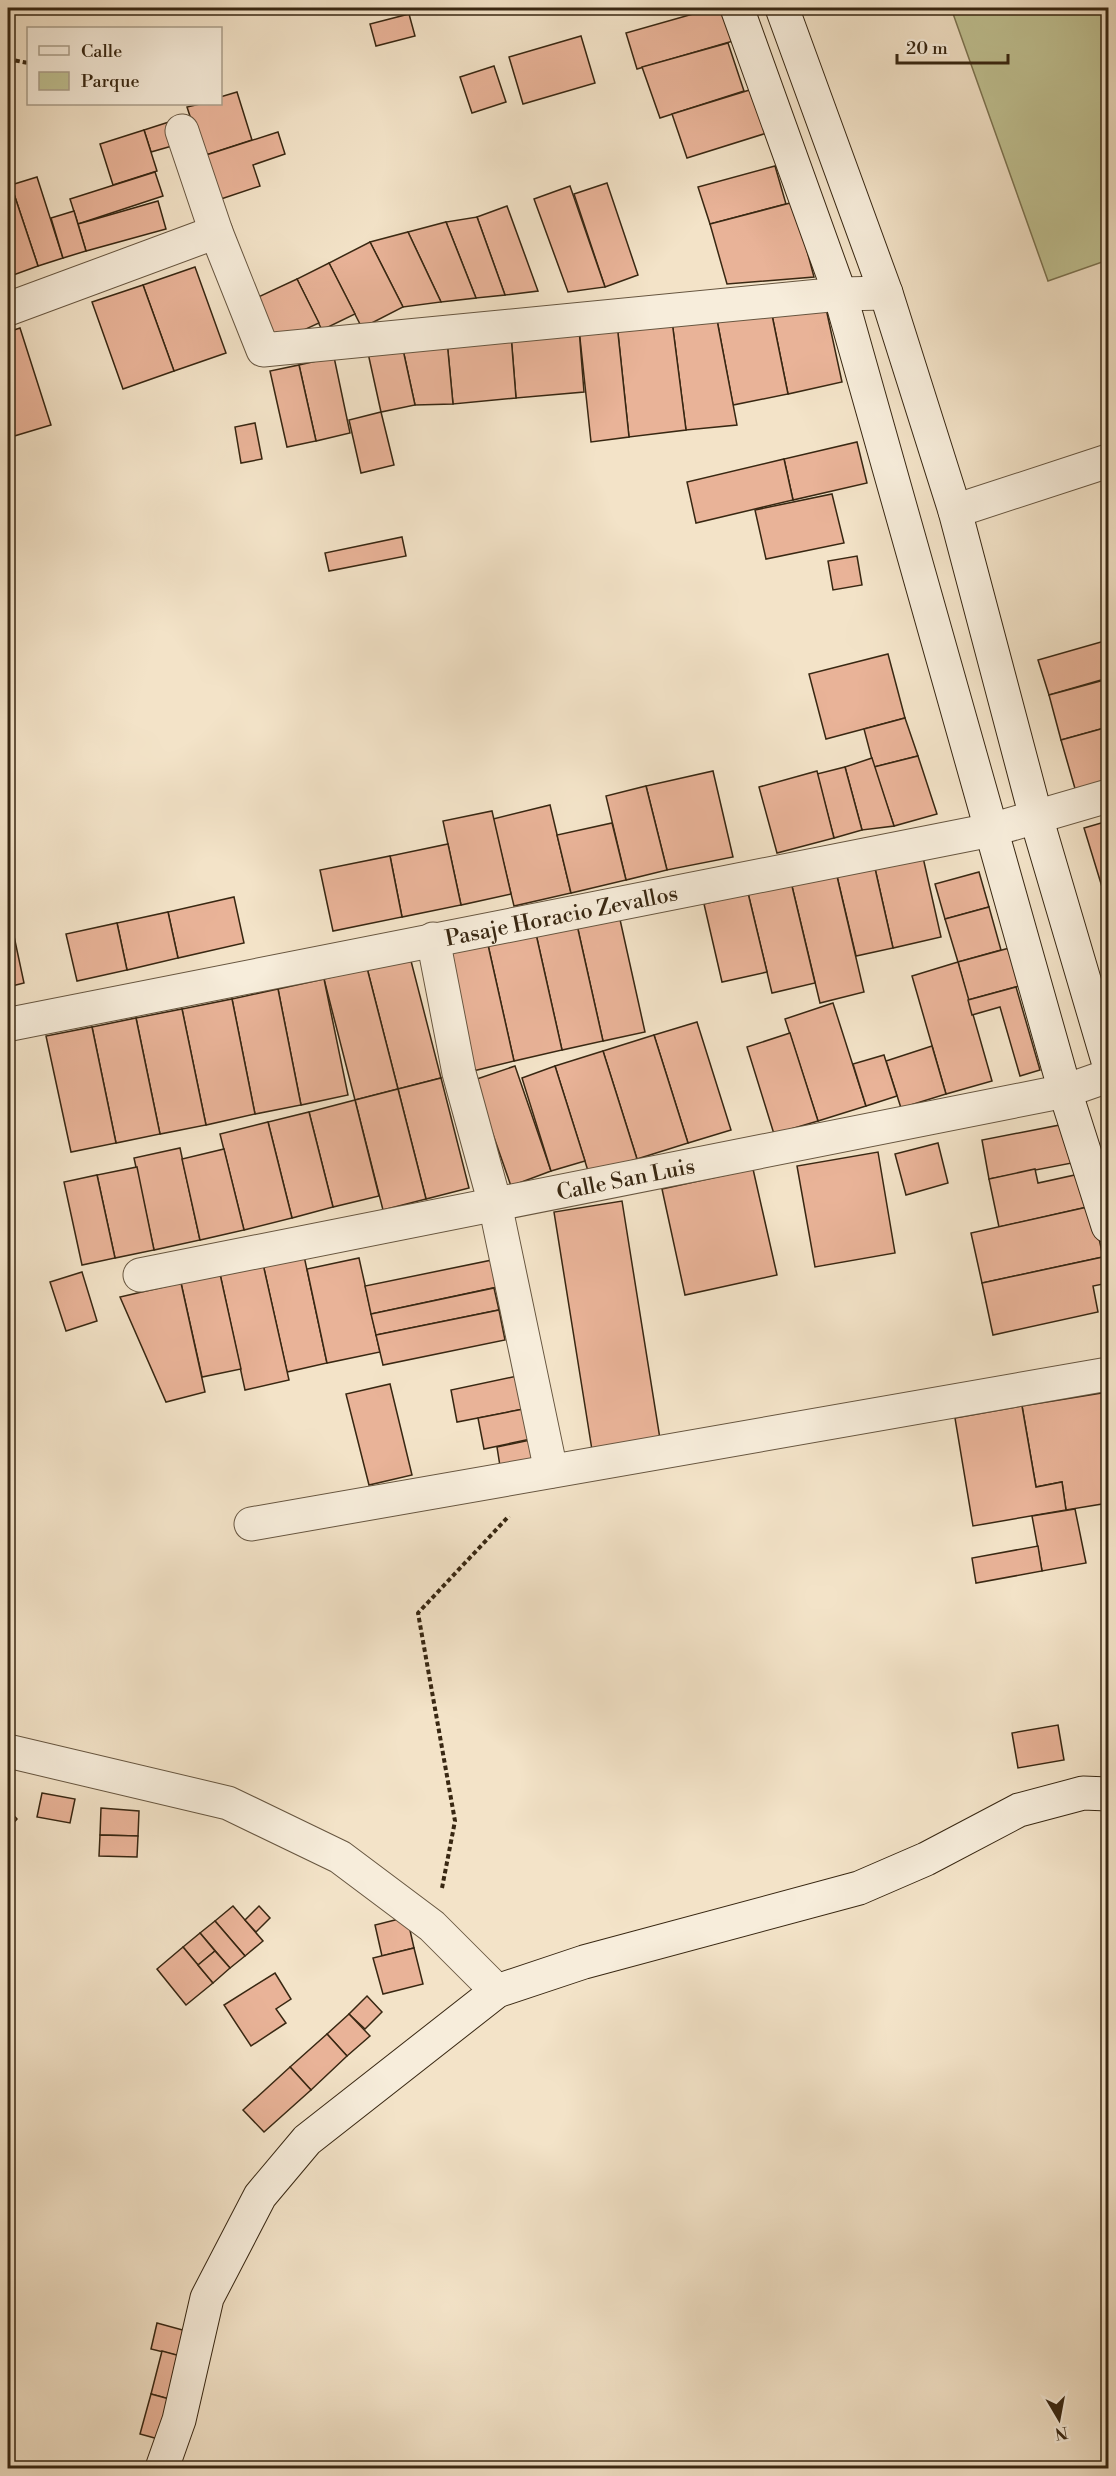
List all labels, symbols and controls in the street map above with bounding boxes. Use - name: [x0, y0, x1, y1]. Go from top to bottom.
- legend: [27, 27, 222, 105]
- scale bar: [897, 27, 1008, 65]
- text: 20 m: [906, 37, 948, 60]
- text: Calle: [81, 40, 122, 63]
- text: Parque: [81, 70, 140, 93]
- street label: Pasaje Horacio Zevallos: [443, 880, 680, 953]
- street label: Calle San Luis: [554, 1153, 697, 1207]
- north arrow: [1029, 2389, 1089, 2449]
- text: N: [1053, 2422, 1069, 2444]

